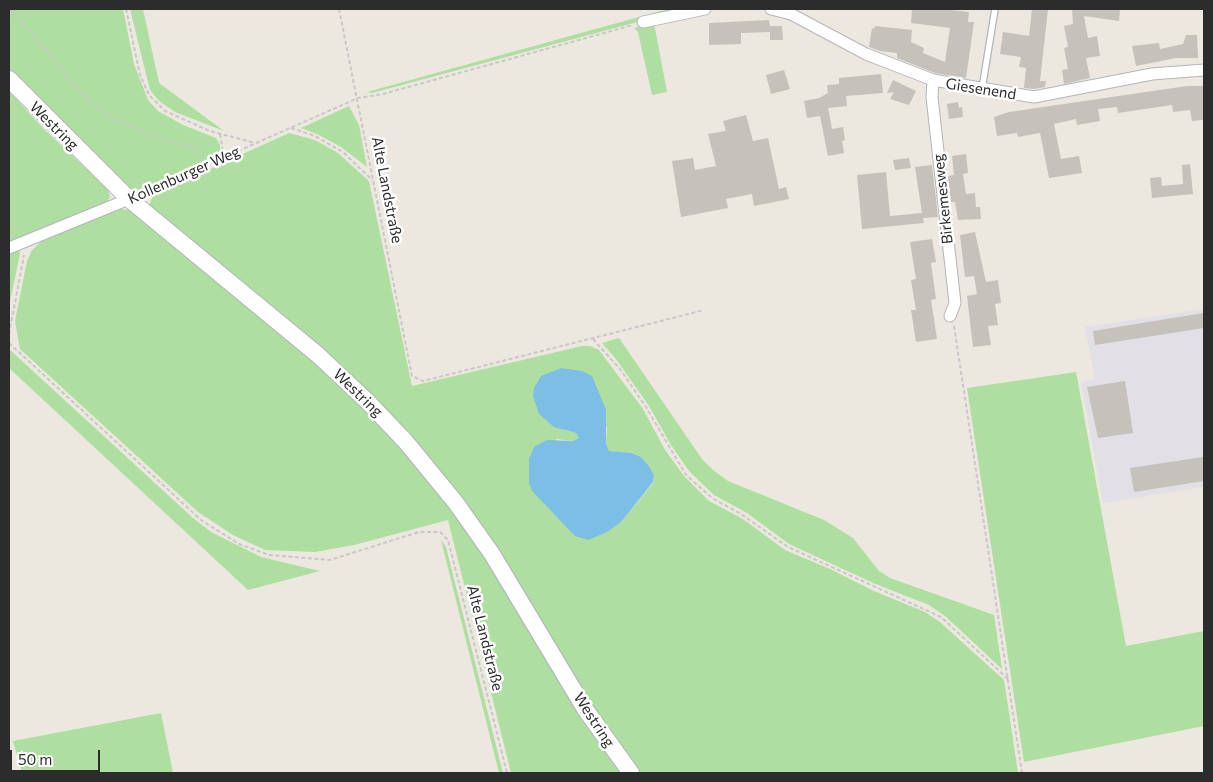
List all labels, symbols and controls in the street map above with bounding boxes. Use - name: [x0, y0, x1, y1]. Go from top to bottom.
- street label: Giesenend: [944, 75, 1018, 103]
- street label: Westring: [26, 98, 82, 154]
- street label: Alte Landstraße: [368, 135, 406, 245]
- street label: Kollenburger Weg: [125, 142, 243, 208]
- street label: Birkemesweg: [929, 153, 957, 245]
- street label: Westring: [330, 365, 386, 421]
- street label: Alte Landstraße: [463, 583, 507, 693]
- street label: Westring: [570, 689, 618, 751]
- scale bar: [12, 740, 102, 772]
- text: 50 m: [18, 750, 52, 768]

